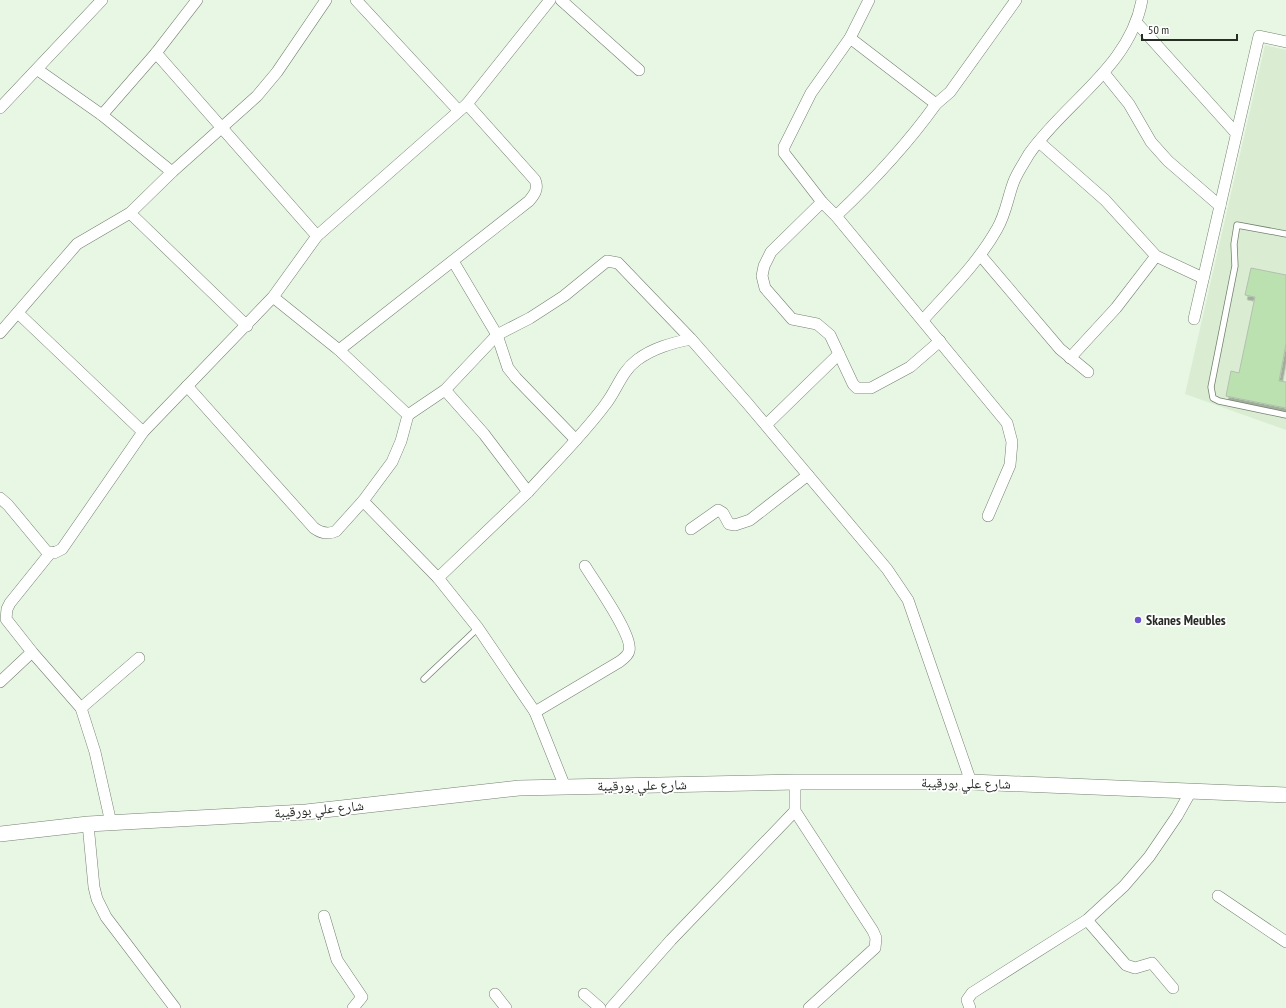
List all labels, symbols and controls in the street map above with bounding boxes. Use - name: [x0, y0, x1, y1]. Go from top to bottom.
- scale bar: [1142, 16, 1237, 42]
- text: 50 m: [1148, 22, 1169, 37]
- place label: Skanes Meubles: [1146, 611, 1226, 629]
- marker: Skanes Meubles: [1133, 615, 1143, 625]
- street label: شارع علي بورقيبة: [921, 773, 1011, 795]
- street label: شارع علي بورقيبة: [597, 775, 687, 797]
- street label: شارع علي بورقيبة: [273, 796, 365, 824]

